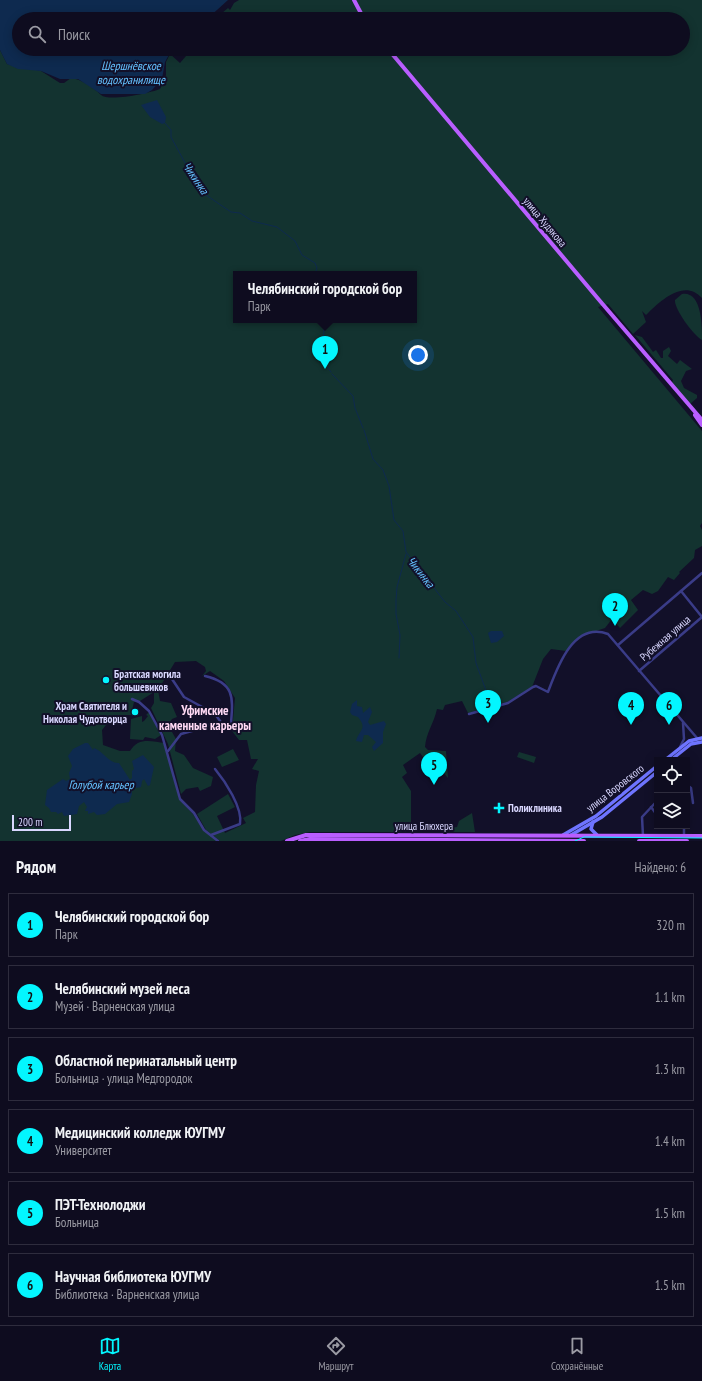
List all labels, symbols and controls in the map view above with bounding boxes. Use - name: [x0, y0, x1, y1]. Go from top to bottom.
- search box: [12, 12, 690, 56]
- icon: search: [26, 23, 48, 45]
- text: Поиск: [58, 25, 90, 44]
- water label: Шершнёвское водохранилище: [97, 58, 166, 87]
- water label: Чикинка: [180, 159, 213, 198]
- street label: улица Худякова: [520, 194, 570, 250]
- popup: [233, 271, 417, 323]
- text: Челябинский городской бор: [248, 279, 402, 298]
- text: Парк: [248, 298, 271, 315]
- pin: 1: [312, 336, 338, 369]
- your location: [408, 345, 428, 365]
- water label: Чикинка: [404, 553, 439, 592]
- pin: 2: [602, 593, 628, 626]
- street label: Рубежная улица: [637, 612, 693, 664]
- place label: Братская могила большевиков: [114, 667, 181, 694]
- marker: Братская могила большевиков: [101, 675, 111, 685]
- pin: 3: [475, 690, 501, 723]
- pin: 4: [618, 692, 644, 725]
- pin: 6: [656, 692, 682, 725]
- place label: Храм Святителя и Николая Чудотворца: [43, 699, 127, 726]
- district label: Уфимские каменные карьеры: [159, 702, 251, 734]
- marker: Храм Святителя и Николая Чудотворца: [130, 707, 140, 717]
- pin: 5: [421, 752, 447, 785]
- map controls: [654, 757, 690, 829]
- button: locate: [654, 757, 690, 793]
- street label: улица Воровского: [583, 761, 647, 815]
- water label: Голубой карьер: [68, 777, 134, 792]
- button: layers: [654, 793, 690, 829]
- place label: Поликлиника: [508, 801, 562, 815]
- marker: Поликлиника: [493, 802, 505, 814]
- scale bar: [12, 813, 71, 832]
- text: 200 m: [18, 815, 42, 829]
- street label: улица Блюхера: [395, 819, 453, 833]
- text: Рядом: [16, 856, 56, 878]
- text: Найдено: 6: [635, 859, 686, 876]
- text: Челябинский городской бор: [55, 907, 209, 926]
- text: 1: [27, 917, 33, 934]
- text: 320 m: [656, 917, 685, 934]
- text: Парк: [55, 926, 78, 943]
- text: Челябинский музей леса: [55, 979, 190, 998]
- text: 2: [27, 989, 33, 1006]
- text: 1.1 km: [655, 989, 685, 1006]
- text: Музей · Варненская улица: [55, 998, 175, 1015]
- text: Областной перинатальный центр: [55, 1051, 237, 1070]
- text: 3: [27, 1061, 33, 1078]
- text: 1.3 km: [655, 1061, 685, 1078]
- text: Больница · улица Медгородок: [55, 1070, 193, 1087]
- text: Медицинский колледж ЮУГМУ: [55, 1123, 225, 1142]
- text: 4: [27, 1133, 33, 1150]
- text: 1.4 km: [655, 1133, 685, 1150]
- text: Университет: [55, 1142, 112, 1159]
- text: ПЭТ-Технолоджи: [55, 1195, 146, 1214]
- text: 5: [27, 1205, 33, 1222]
- text: 1.5 km: [655, 1205, 685, 1222]
- text: Больница: [55, 1214, 99, 1231]
- text: Научная библиотека ЮУГМУ: [55, 1267, 211, 1286]
- text: 6: [27, 1277, 33, 1294]
- text: 1.5 km: [655, 1277, 685, 1294]
- text: Библиотека · Варненская улица: [55, 1286, 199, 1303]
- tab: Карта: [99, 1335, 121, 1373]
- tab: Маршрут: [318, 1335, 354, 1373]
- tab: Сохранённые: [551, 1335, 603, 1373]

